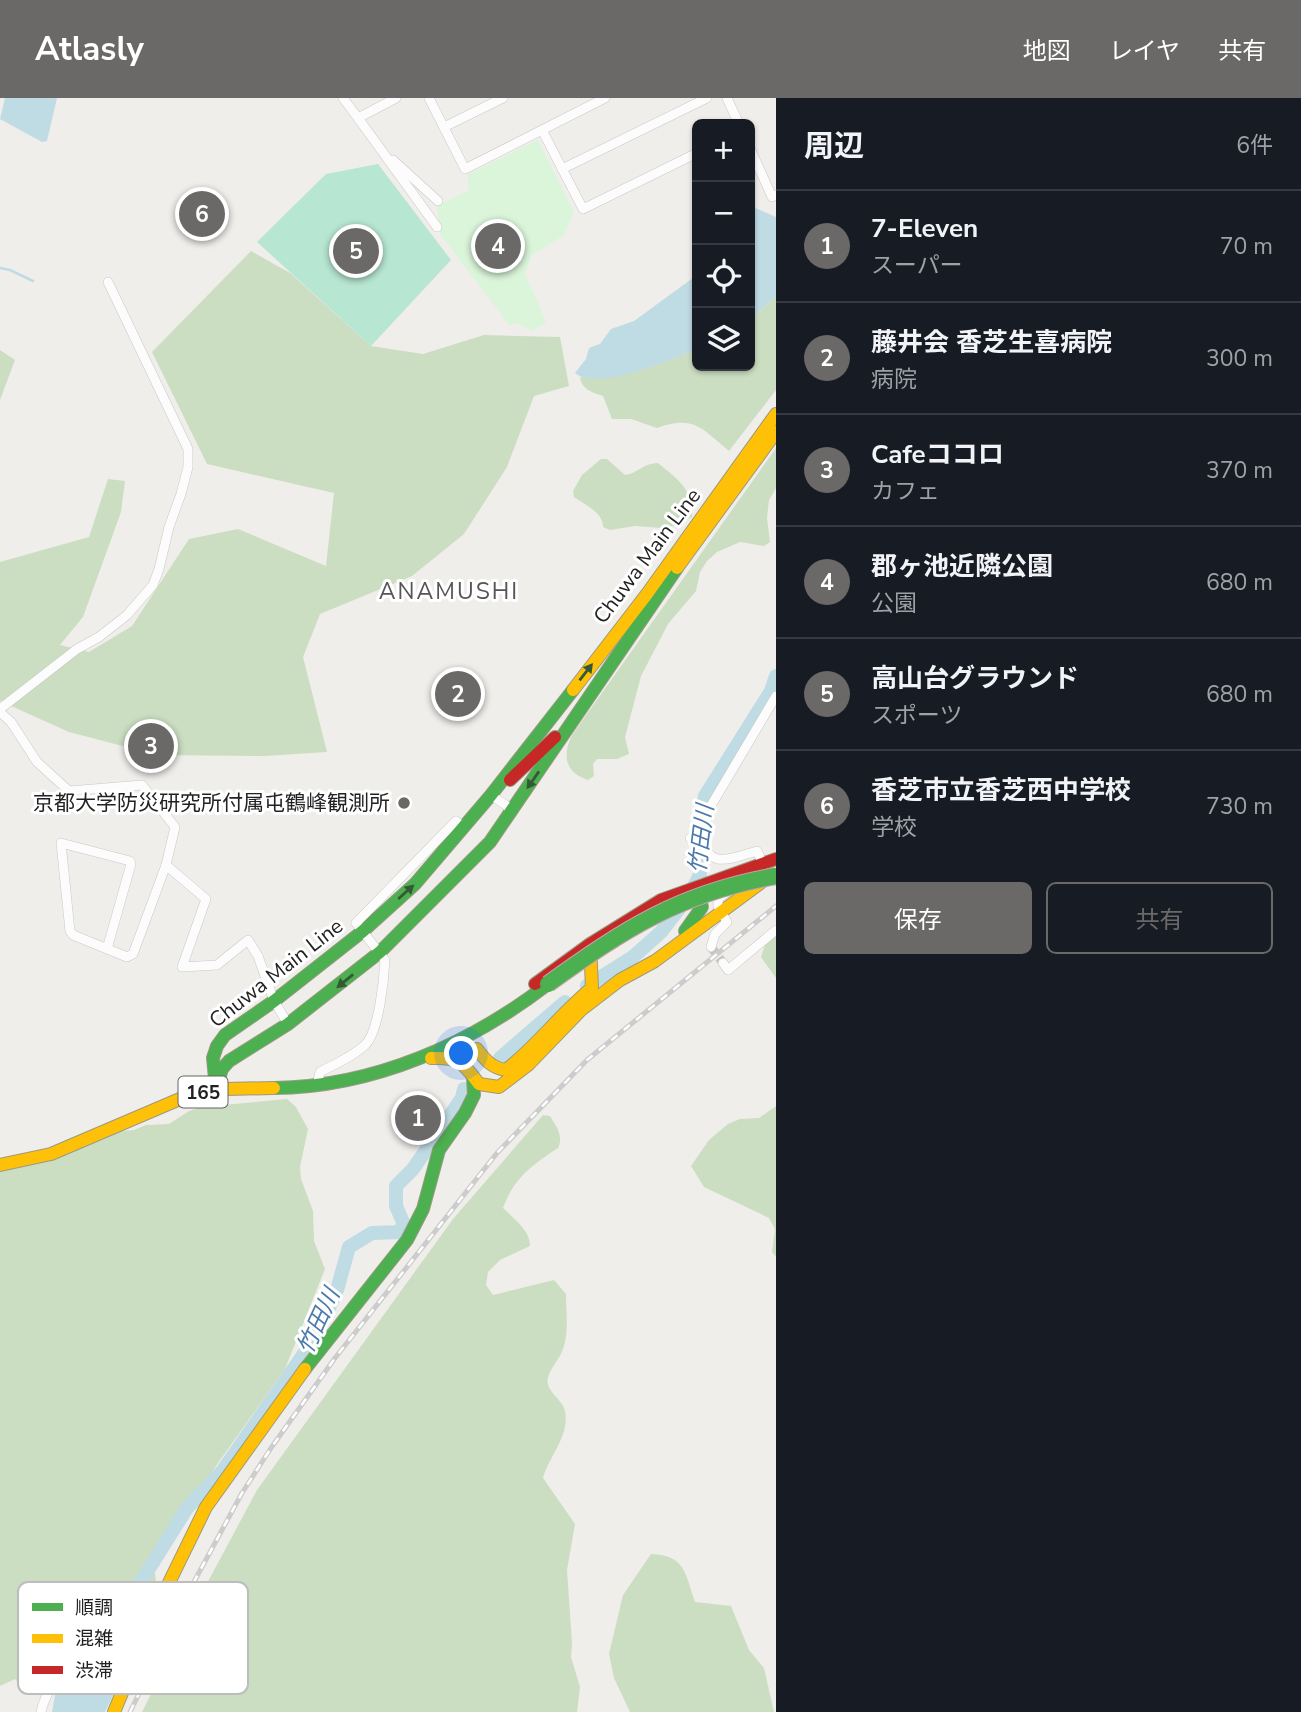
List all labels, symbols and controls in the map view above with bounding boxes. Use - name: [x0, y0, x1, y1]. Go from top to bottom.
- text: Atlasly: [35, 27, 144, 72]
- text: 地図: [1023, 35, 1071, 67]
- text: レイヤ: [1109, 35, 1180, 67]
- text: 共有: [1218, 35, 1266, 67]
- map controls: [692, 119, 755, 371]
- button: +: [692, 119, 755, 182]
- text: 周辺: [804, 126, 864, 167]
- text: 6件: [1236, 130, 1273, 161]
- button: −: [692, 182, 755, 245]
- pin: 6: [179, 188, 225, 240]
- text: 7-Eleven: [871, 211, 978, 246]
- pin: 4: [475, 220, 521, 272]
- pin: 5: [333, 225, 379, 277]
- text: 1: [820, 231, 834, 262]
- text: 70 m: [1220, 231, 1273, 262]
- button: locate: [692, 245, 755, 308]
- text: スーパー: [871, 250, 963, 281]
- button: layers: [692, 308, 755, 371]
- text: 藤井会 香芝生喜病院: [871, 325, 1112, 360]
- text: 2: [820, 343, 834, 374]
- text: 300 m: [1206, 343, 1273, 374]
- text: 病院: [871, 364, 917, 395]
- text: Cafeココロ: [871, 437, 1004, 472]
- text: 3: [820, 455, 834, 486]
- text: 370 m: [1206, 455, 1273, 486]
- text: カフェ: [871, 476, 940, 507]
- street label: Chuwa Main Line: [587, 483, 707, 629]
- text: 郡ヶ池近隣公園: [871, 549, 1053, 584]
- text: 4: [820, 567, 834, 598]
- text: 680 m: [1206, 567, 1273, 598]
- district label: ANAMUSHI: [379, 576, 519, 607]
- text: 公園: [871, 588, 917, 619]
- text: 高山台グラウンド: [871, 661, 1079, 696]
- one-way arrow: [578, 663, 593, 681]
- pin: 2: [435, 668, 481, 720]
- text: 5: [820, 679, 834, 710]
- text: 680 m: [1206, 679, 1273, 710]
- text: スポーツ: [871, 700, 963, 731]
- pin: 3: [128, 720, 174, 772]
- one-way arrow: [526, 771, 540, 789]
- text: 香芝市立香芝西中学校: [871, 773, 1131, 808]
- place label: 京都大学防災研究所付属屯鶴峰観測所: [33, 789, 390, 817]
- text: 6: [820, 791, 834, 822]
- text: 730 m: [1206, 791, 1273, 822]
- marker: 京都大学防災研究所付属屯鶴峰観測所: [396, 795, 412, 811]
- water label: 竹田川: [682, 800, 721, 875]
- text: 学校: [871, 812, 917, 843]
- button: 保存: [804, 882, 1032, 954]
- button: 共有: [1046, 882, 1273, 954]
- one-way arrow: [398, 885, 415, 900]
- street label: Chuwa Main Line: [203, 912, 349, 1034]
- one-way arrow: [336, 973, 353, 988]
- your location: [444, 1036, 478, 1070]
- road number: 165: [178, 1076, 228, 1108]
- pin: 1: [395, 1092, 441, 1144]
- water label: 竹田川: [290, 1281, 348, 1359]
- legend: [18, 1582, 248, 1694]
- text: 順調: [75, 1595, 113, 1621]
- text: 混雑: [75, 1626, 113, 1652]
- text: 渋滞: [75, 1658, 113, 1684]

